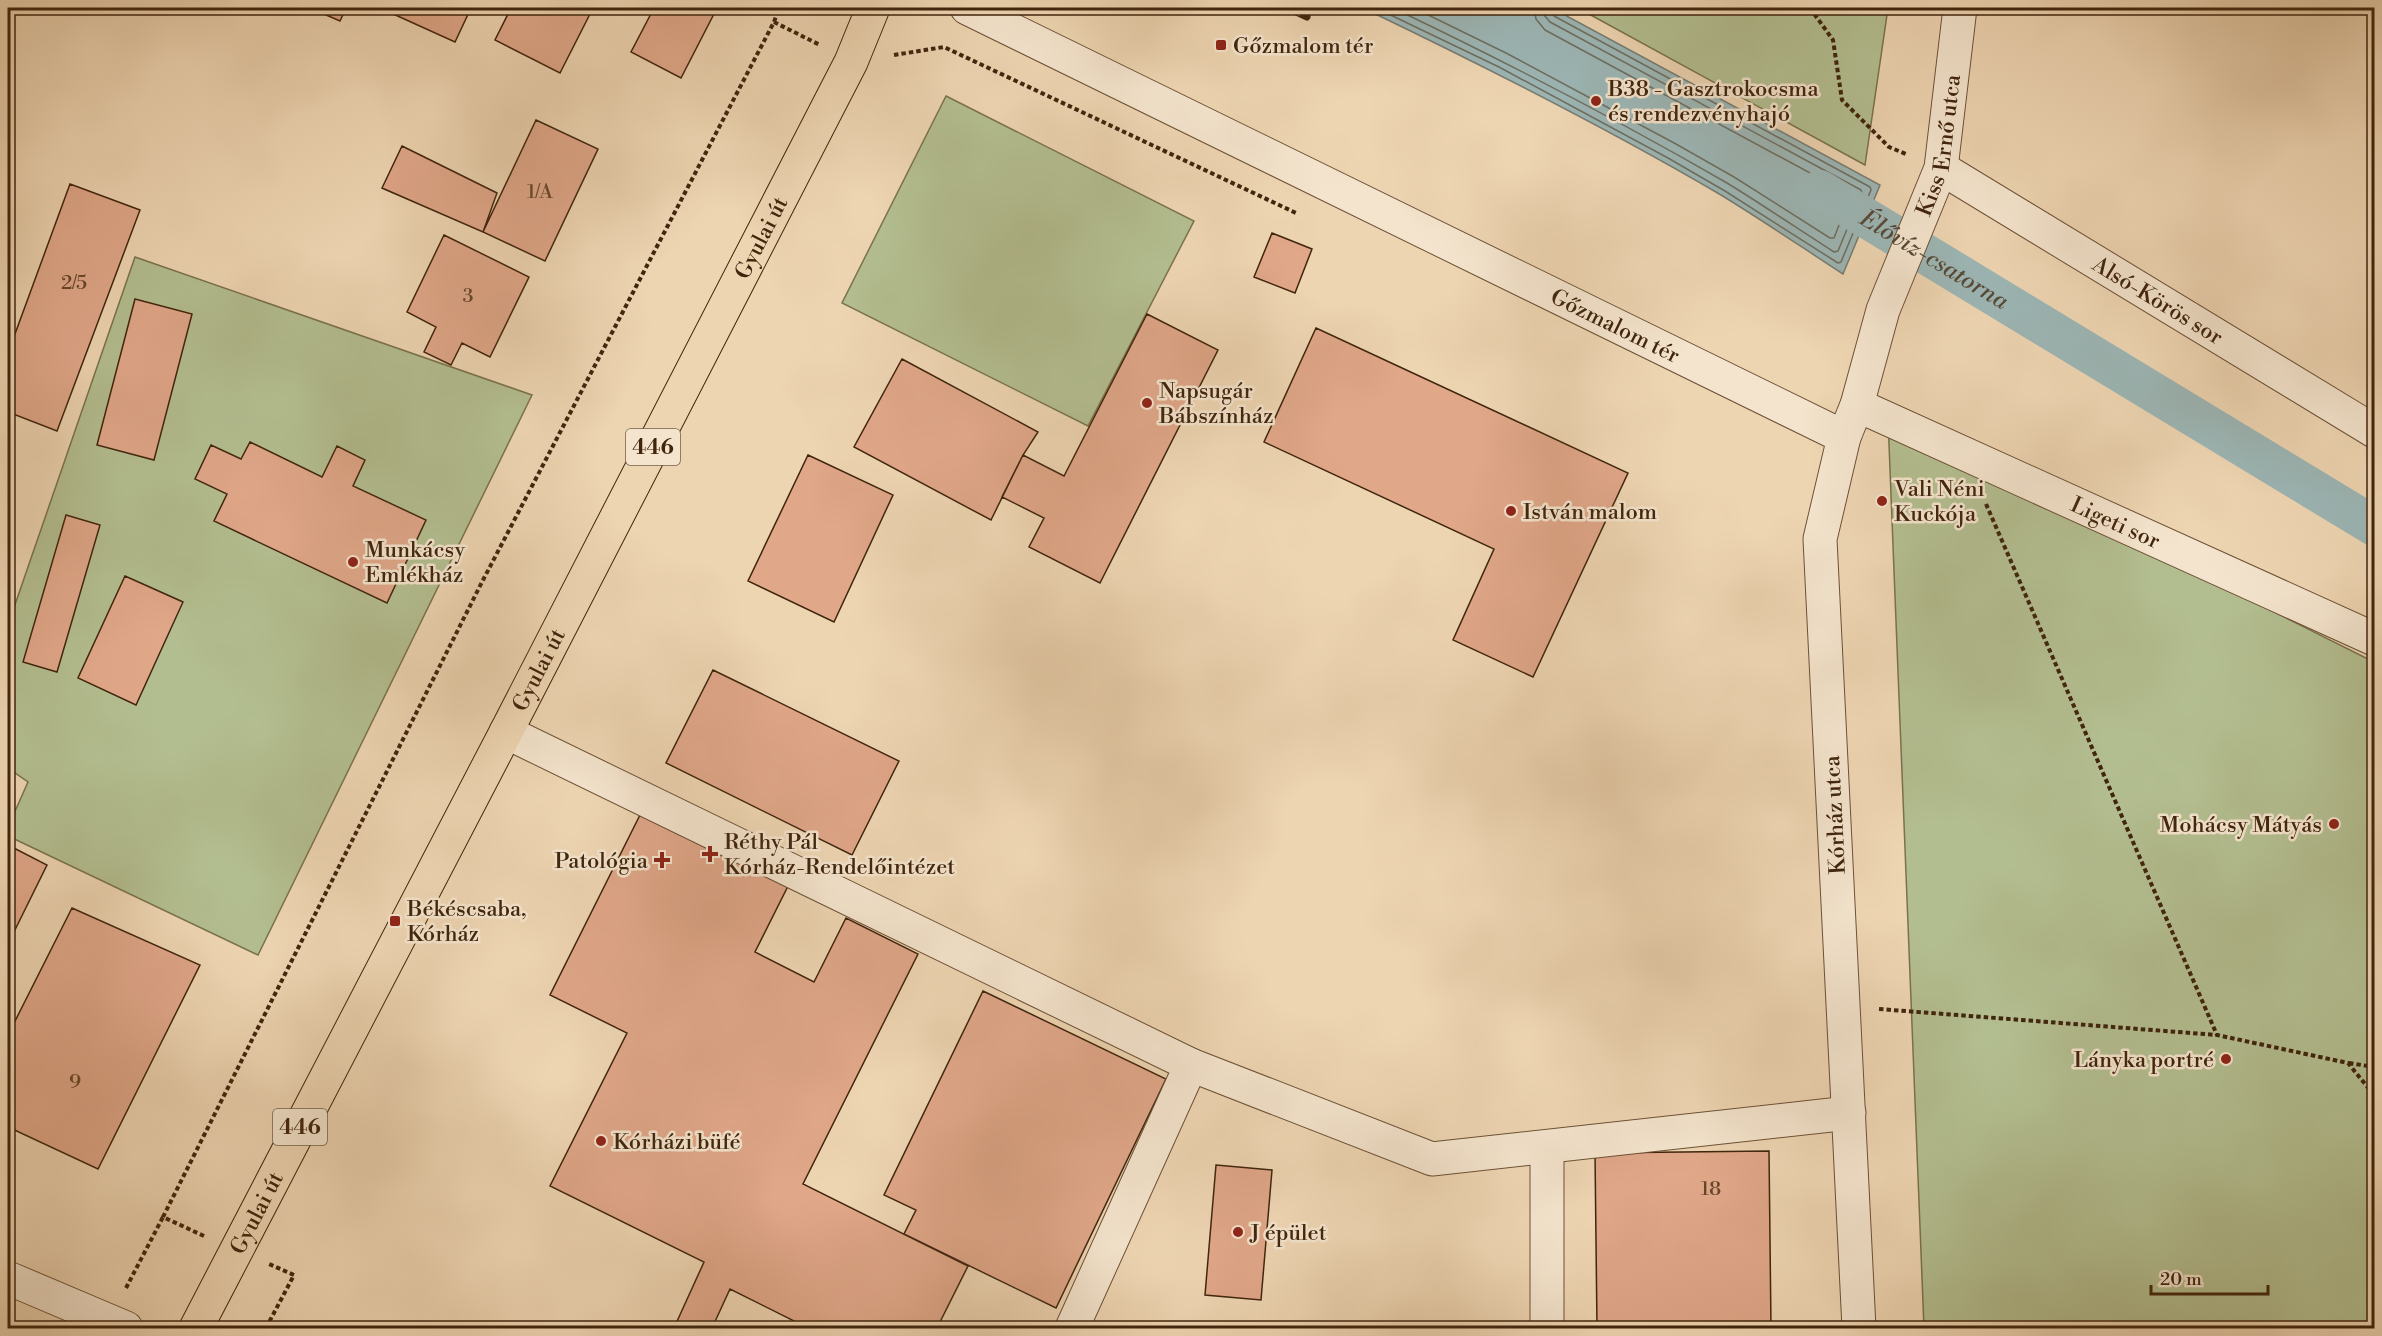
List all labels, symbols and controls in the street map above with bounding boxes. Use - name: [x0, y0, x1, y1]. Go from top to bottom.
- place label: Gőzmalom tér: [1233, 33, 1373, 60]
- marker: Gőzmalom tér: [1214, 38, 1228, 52]
- street label: Kiss Ernő utca: [1911, 72, 1967, 220]
- place label: B38 - Gasztrokocsma és rendezvényhajó: [1607, 76, 1819, 128]
- marker: B38 - Gasztrokocsma és rendezvényhajó: [1589, 94, 1603, 108]
- house number: 1/A: [527, 180, 554, 205]
- street label: Gyulai út: [730, 192, 794, 284]
- water label: Élővíz-csatorna: [1854, 202, 2014, 317]
- street label: Alsó-Körös sor: [2086, 251, 2228, 351]
- house number: 2/5: [61, 271, 87, 296]
- house number: 3: [462, 284, 474, 309]
- street label: Gőzmalom tér: [1546, 284, 1684, 370]
- place label: Napsugár Bábszínház: [1158, 378, 1274, 430]
- marker: Napsugár Bábszínház: [1140, 396, 1154, 410]
- road number: 446: [626, 429, 680, 465]
- place label: Vali Néni Kuckója: [1893, 476, 1985, 528]
- street label: Ligeti sor: [2066, 492, 2164, 555]
- marker: Vali Néni Kuckója: [1875, 494, 1889, 508]
- place label: István malom: [1523, 499, 1657, 526]
- marker: István malom: [1504, 504, 1518, 518]
- place label: Munkácsy Emlékház: [365, 537, 466, 589]
- marker: Munkácsy Emlékház: [346, 555, 360, 569]
- street label: Gyulai út: [507, 624, 572, 716]
- street label: Kórház utca: [1819, 754, 1852, 875]
- place label: Mohácsy Mátyás: [2160, 812, 2322, 839]
- marker: Mohácsy Mátyás: [2327, 817, 2341, 831]
- place label: Réthy Pál Kórház-Rendelőintézet: [724, 829, 955, 881]
- marker: Réthy Pál Kórház-Rendelőintézet: [701, 845, 719, 863]
- place label: Patológia: [554, 848, 649, 875]
- marker: Patológia: [653, 851, 671, 869]
- place label: Békéscsaba, Kórház: [406, 896, 526, 948]
- marker: Békéscsaba, Kórház: [388, 914, 402, 928]
- place label: Lányka portré: [2073, 1047, 2214, 1074]
- marker: Lányka portré: [2219, 1052, 2233, 1066]
- house number: 9: [69, 1070, 81, 1095]
- road number: 446: [273, 1109, 327, 1145]
- place label: Kórházi büfé: [613, 1129, 741, 1156]
- marker: Kórházi büfé: [594, 1134, 608, 1148]
- street label: Gyulai út: [225, 1167, 290, 1259]
- house number: 18: [1701, 1177, 1721, 1202]
- place label: J épület: [1249, 1220, 1327, 1247]
- marker: J épület: [1231, 1225, 1245, 1239]
- scale bar: [2151, 1258, 2268, 1296]
- text: 20 m: [2160, 1268, 2202, 1291]

